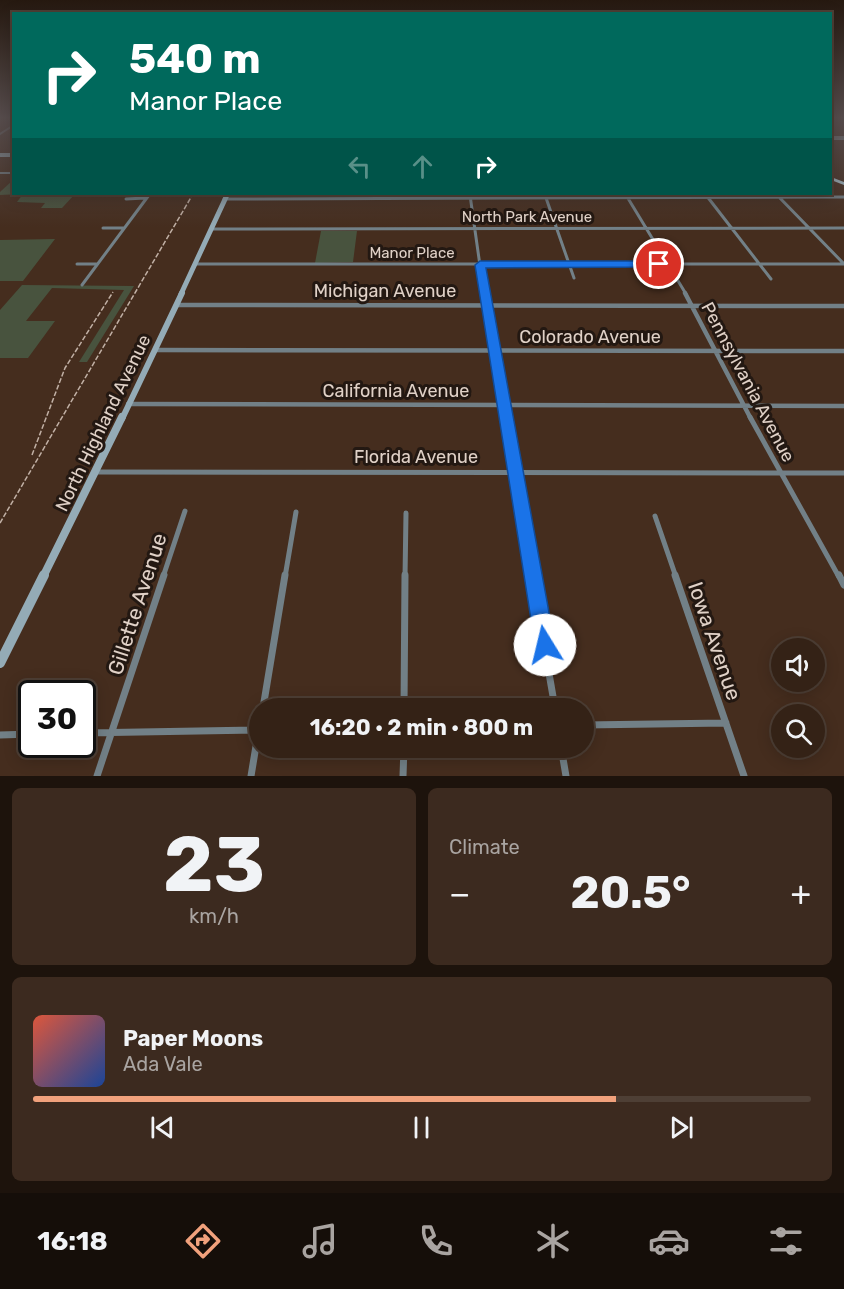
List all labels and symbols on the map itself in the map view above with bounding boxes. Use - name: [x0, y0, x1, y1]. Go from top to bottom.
- street label: North Park Avenue: [462, 208, 592, 226]
- pin: [633, 238, 684, 289]
- street label: Manor Place: [369, 244, 455, 262]
- street label: Michigan Avenue: [314, 280, 456, 302]
- street label: Pennsylvania Avenue: [696, 298, 800, 466]
- street label: Colorado Avenue: [519, 326, 661, 348]
- street label: North Highland Avenue: [51, 331, 155, 515]
- street label: California Avenue: [323, 380, 469, 402]
- street label: Florida Avenue: [354, 446, 478, 468]
- street label: Gillette Avenue: [102, 530, 172, 678]
- street label: Iowa Avenue: [683, 578, 747, 704]
- position arrow: [513, 613, 577, 677]
- speed limit sign: 30: [18, 680, 96, 758]

